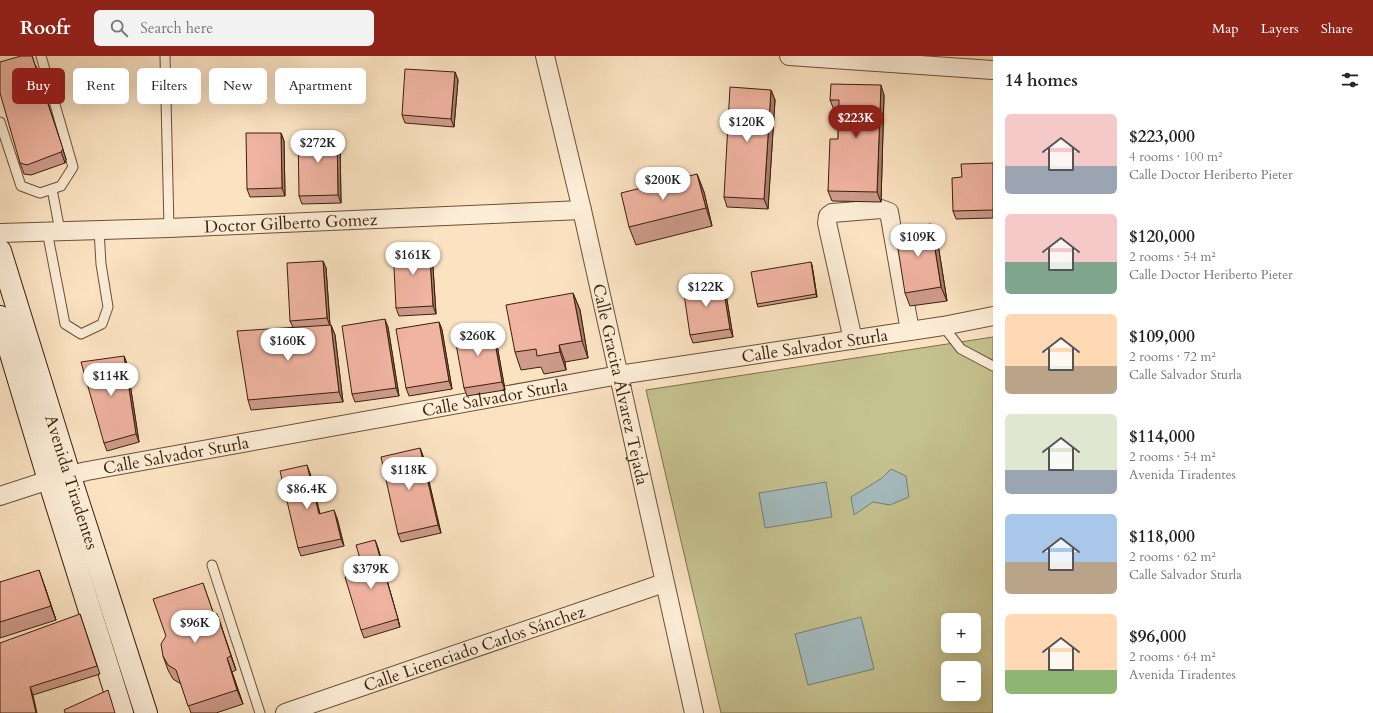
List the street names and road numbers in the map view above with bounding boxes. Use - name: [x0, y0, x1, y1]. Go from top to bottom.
- street label: Doctor Gilberto Gomez: [204, 207, 378, 238]
- street label: Calle Gracita Álvarez Tejada: [587, 282, 655, 488]
- street label: Calle Salvador Sturla: [740, 323, 890, 368]
- street label: Calle Salvador Sturla: [420, 373, 570, 422]
- street label: Avenida Tiradentes: [40, 412, 104, 553]
- street label: Calle Salvador Sturla: [101, 430, 251, 479]
- street label: Calle Licenciado Carlos Sánchez: [360, 599, 588, 697]

